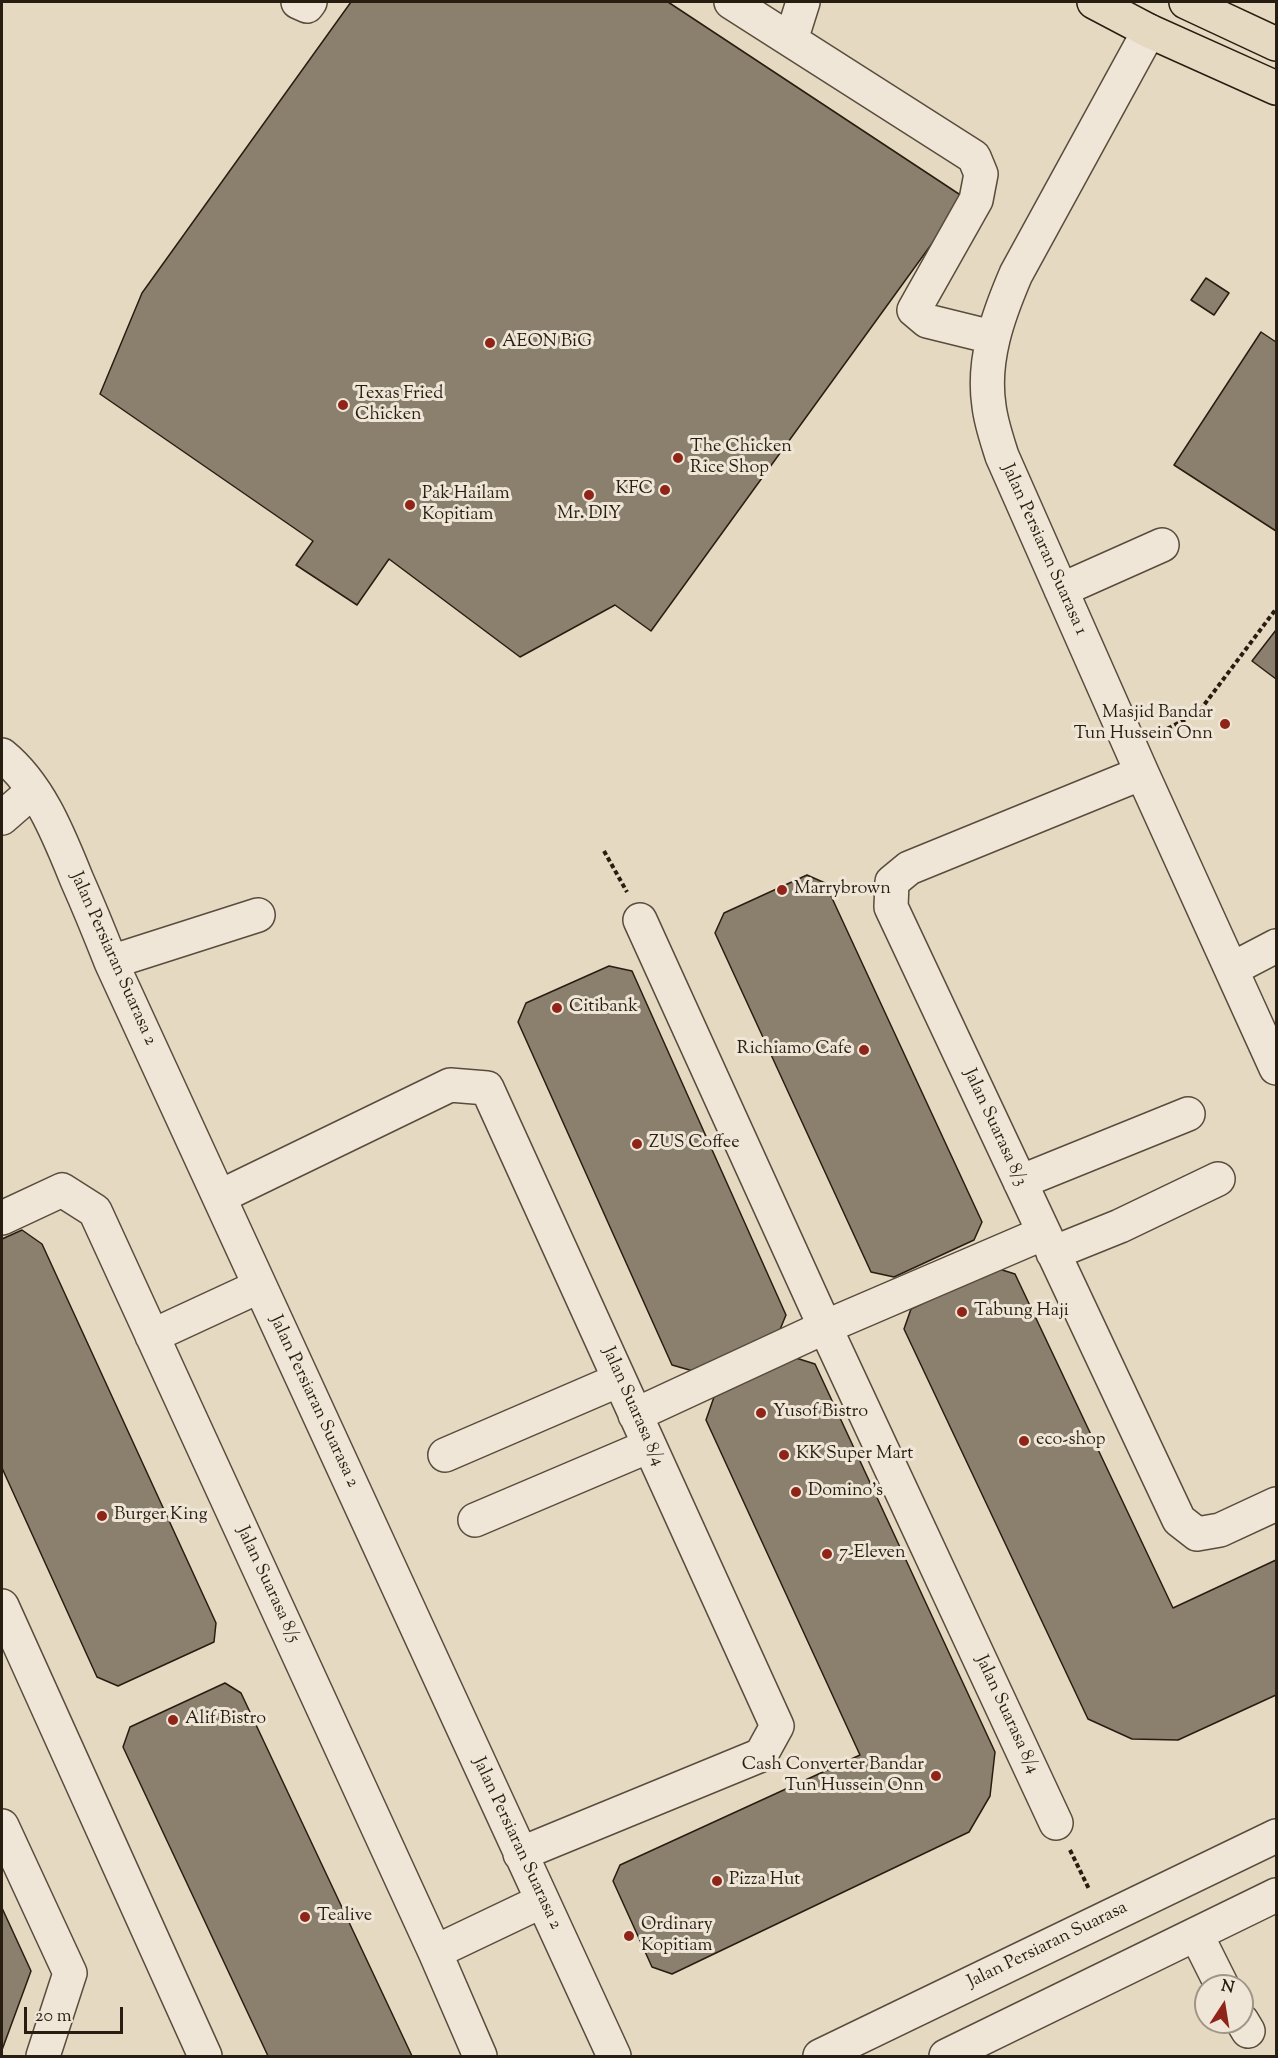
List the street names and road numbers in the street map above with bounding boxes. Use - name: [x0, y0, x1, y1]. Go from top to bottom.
- street label: Jalan Persiaran Suarasa 1: [995, 461, 1091, 639]
- street label: Jalan Persiaran Suarasa 2: [64, 869, 160, 1049]
- street label: Jalan Suarasa 8/3: [957, 1066, 1031, 1190]
- street label: Jalan Persiaran Suarasa 2: [264, 1313, 362, 1491]
- street label: Jalan Suarasa 8/4: [596, 1344, 668, 1470]
- street label: Jalan Suarasa 8/5: [231, 1523, 303, 1647]
- street label: Jalan Suarasa 8/4: [969, 1652, 1043, 1778]
- street label: Jalan Persiaran Suarasa 2: [467, 1755, 565, 1933]
- street label: Jalan Persiaran Suarasa: [965, 1898, 1131, 1994]

